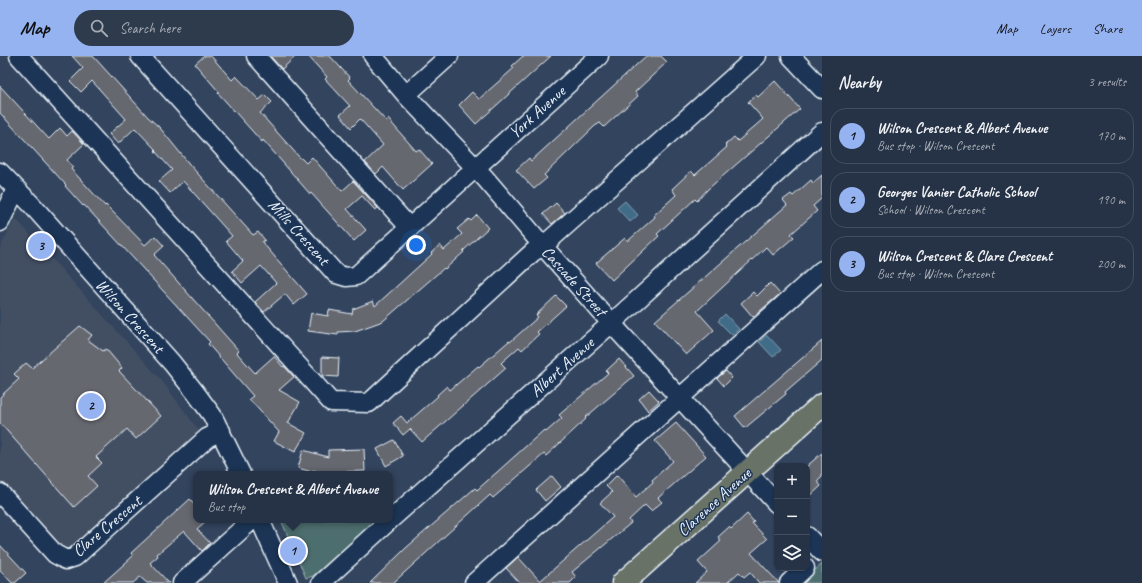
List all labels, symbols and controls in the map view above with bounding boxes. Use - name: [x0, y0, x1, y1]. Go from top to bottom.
- search box: [74, 10, 354, 46]
- text: Map: [20, 16, 50, 40]
- icon: search: [88, 17, 110, 39]
- text: Search here: [120, 19, 181, 38]
- text: Map: [996, 20, 1018, 37]
- text: Layers: [1040, 20, 1071, 37]
- text: Share: [1093, 20, 1122, 37]
- text: Nearby: [838, 72, 881, 93]
- text: 3 results: [1088, 74, 1126, 90]
- street label: York Avenue: [504, 80, 571, 143]
- text: Wilson Crescent & Albert Avenue: [877, 119, 1047, 138]
- text: 1: [849, 128, 855, 144]
- text: 170 m: [1097, 128, 1125, 144]
- text: Bus stop · Wilson Crescent: [877, 138, 994, 154]
- text: Georges Vanier Catholic School: [877, 183, 1036, 202]
- text: 2: [849, 192, 855, 208]
- text: 190 m: [1097, 192, 1125, 208]
- street label: Mills Crescent: [264, 194, 336, 271]
- text: School · Wilson Crescent: [877, 202, 985, 218]
- pin: 3: [28, 231, 54, 261]
- your location: [406, 235, 426, 255]
- street label: Cascade Street: [537, 242, 613, 322]
- text: Wilson Crescent & Clare Crescent: [877, 247, 1052, 266]
- text: 3: [849, 256, 855, 272]
- text: 200 m: [1097, 256, 1125, 272]
- text: Bus stop · Wilson Crescent: [877, 266, 994, 282]
- street label: Wilson Crescent: [91, 274, 170, 359]
- street label: Albert Avenue: [525, 332, 600, 401]
- pin: 2: [78, 391, 104, 421]
- street label: Clarence Avenue: [673, 462, 757, 541]
- map controls: [774, 463, 810, 571]
- button: +: [774, 463, 810, 499]
- popup: [193, 471, 393, 523]
- text: Wilson Crescent & Albert Avenue: [208, 480, 378, 499]
- street label: Clare Crescent: [68, 489, 148, 561]
- text: Bus stop: [208, 499, 245, 515]
- button: −: [774, 499, 810, 535]
- button: layers: [774, 535, 810, 571]
- pin: 1: [280, 536, 306, 566]

